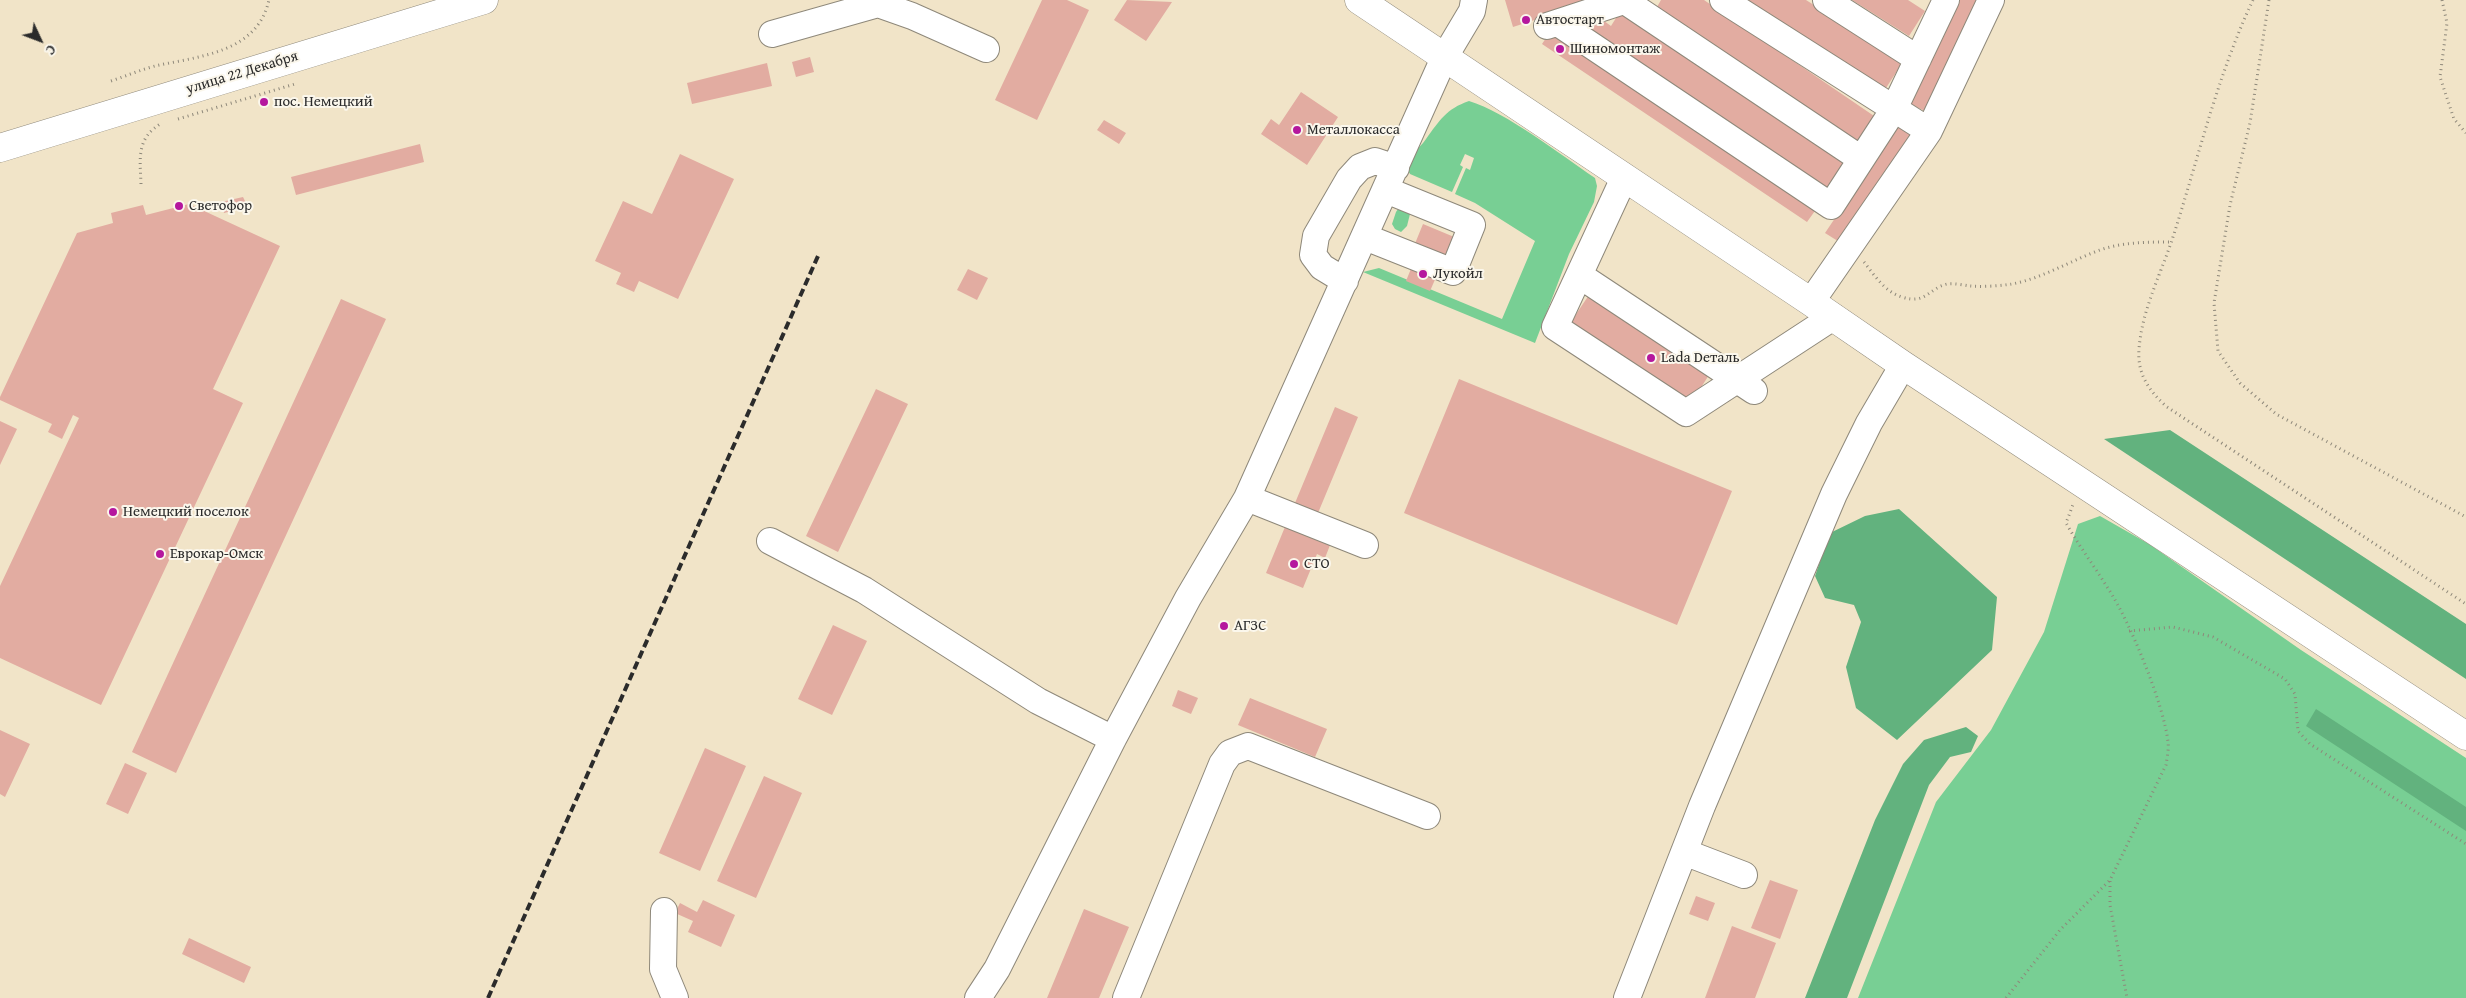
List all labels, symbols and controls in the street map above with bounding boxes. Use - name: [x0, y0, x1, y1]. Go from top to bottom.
- place label: Автостарт: [1536, 11, 1604, 29]
- marker: Автостарт: [1520, 14, 1532, 26]
- north arrow: [15, 15, 65, 65]
- place label: Шиномонтаж: [1570, 40, 1660, 58]
- text: С: [41, 41, 61, 60]
- marker: Шиномонтаж: [1554, 43, 1566, 55]
- street label: улица 22 Декабря: [184, 47, 300, 99]
- place label: пос. Немецкий: [274, 93, 373, 111]
- marker: пос. Немецкий: [258, 96, 270, 108]
- place label: Металлокасса: [1307, 121, 1400, 139]
- marker: Металлокасса: [1291, 124, 1303, 136]
- place label: Светофор: [189, 197, 252, 215]
- marker: Светофор: [173, 200, 185, 212]
- place label: Лукойл: [1433, 265, 1483, 283]
- marker: Лукойл: [1417, 268, 1429, 280]
- place label: Lada Dеталь: [1661, 349, 1740, 367]
- marker: Lada Dеталь: [1645, 352, 1657, 364]
- place label: Немецкий поселок: [123, 503, 249, 521]
- marker: Немецкий поселок: [107, 506, 119, 518]
- place label: Еврокар-Омск: [170, 545, 263, 563]
- marker: Еврокар-Омск: [154, 548, 166, 560]
- place label: СТО: [1304, 555, 1330, 573]
- marker: СТО: [1288, 558, 1300, 570]
- place label: АГЗС: [1234, 617, 1266, 635]
- marker: АГЗС: [1218, 620, 1230, 632]

